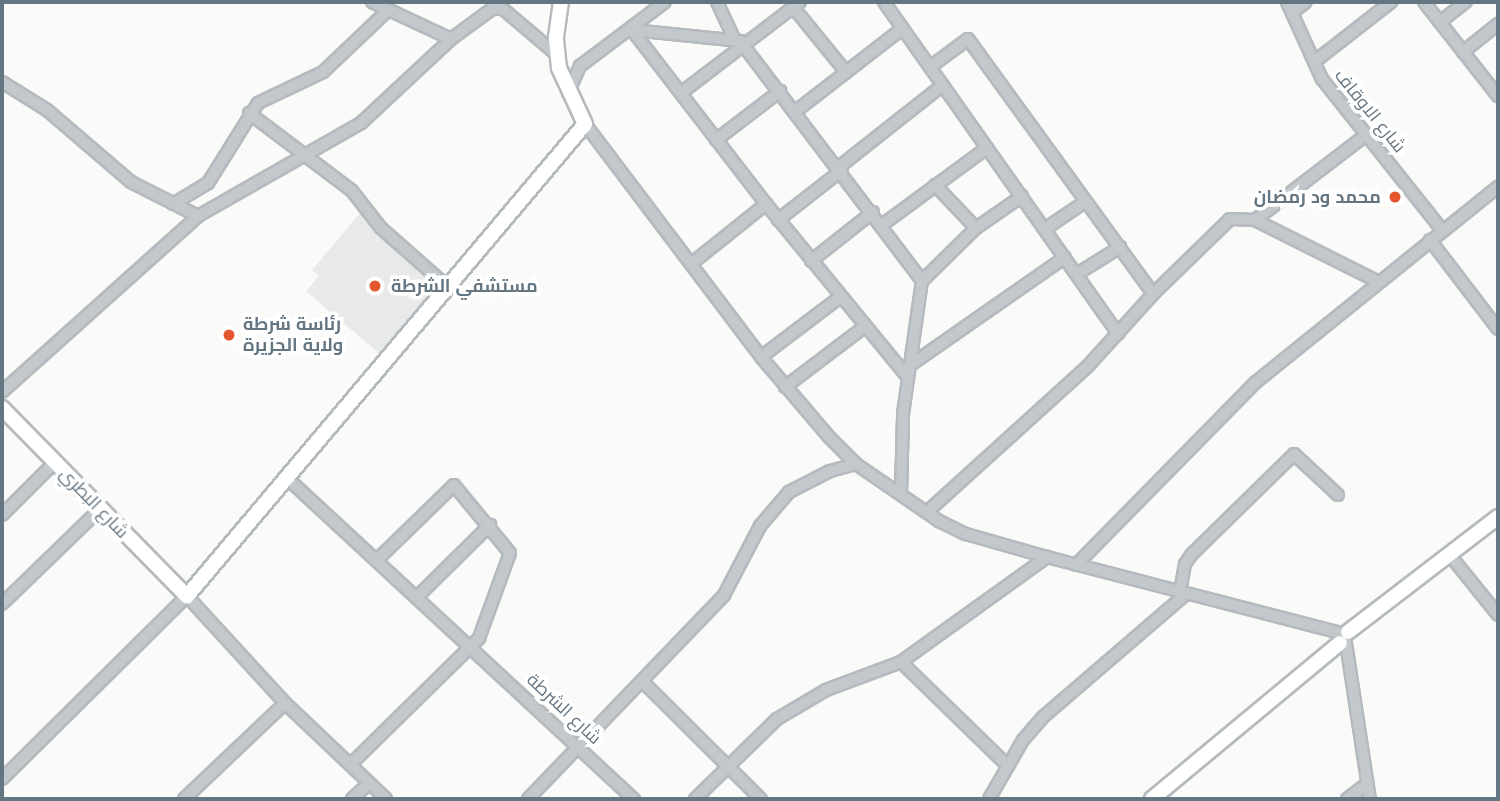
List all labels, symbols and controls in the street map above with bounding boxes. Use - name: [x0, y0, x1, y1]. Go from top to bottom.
- street label: شارع الاوقاف: [1330, 65, 1410, 157]
- place label: محمد ود رمضان: [1254, 186, 1381, 208]
- marker: محمد ود رمضان: [1387, 189, 1403, 205]
- place label: مستشفي الشرطة: [391, 275, 538, 297]
- marker: مستشفي الشرطة: [365, 276, 385, 296]
- place label: رئاسة شرطة ولاية الجزيرة: [243, 314, 343, 356]
- marker: رئاسة شرطة ولاية الجزيرة: [221, 327, 237, 343]
- street label: شارع البطري: [55, 463, 133, 543]
- street label: شارع الشرطة: [522, 669, 606, 749]

